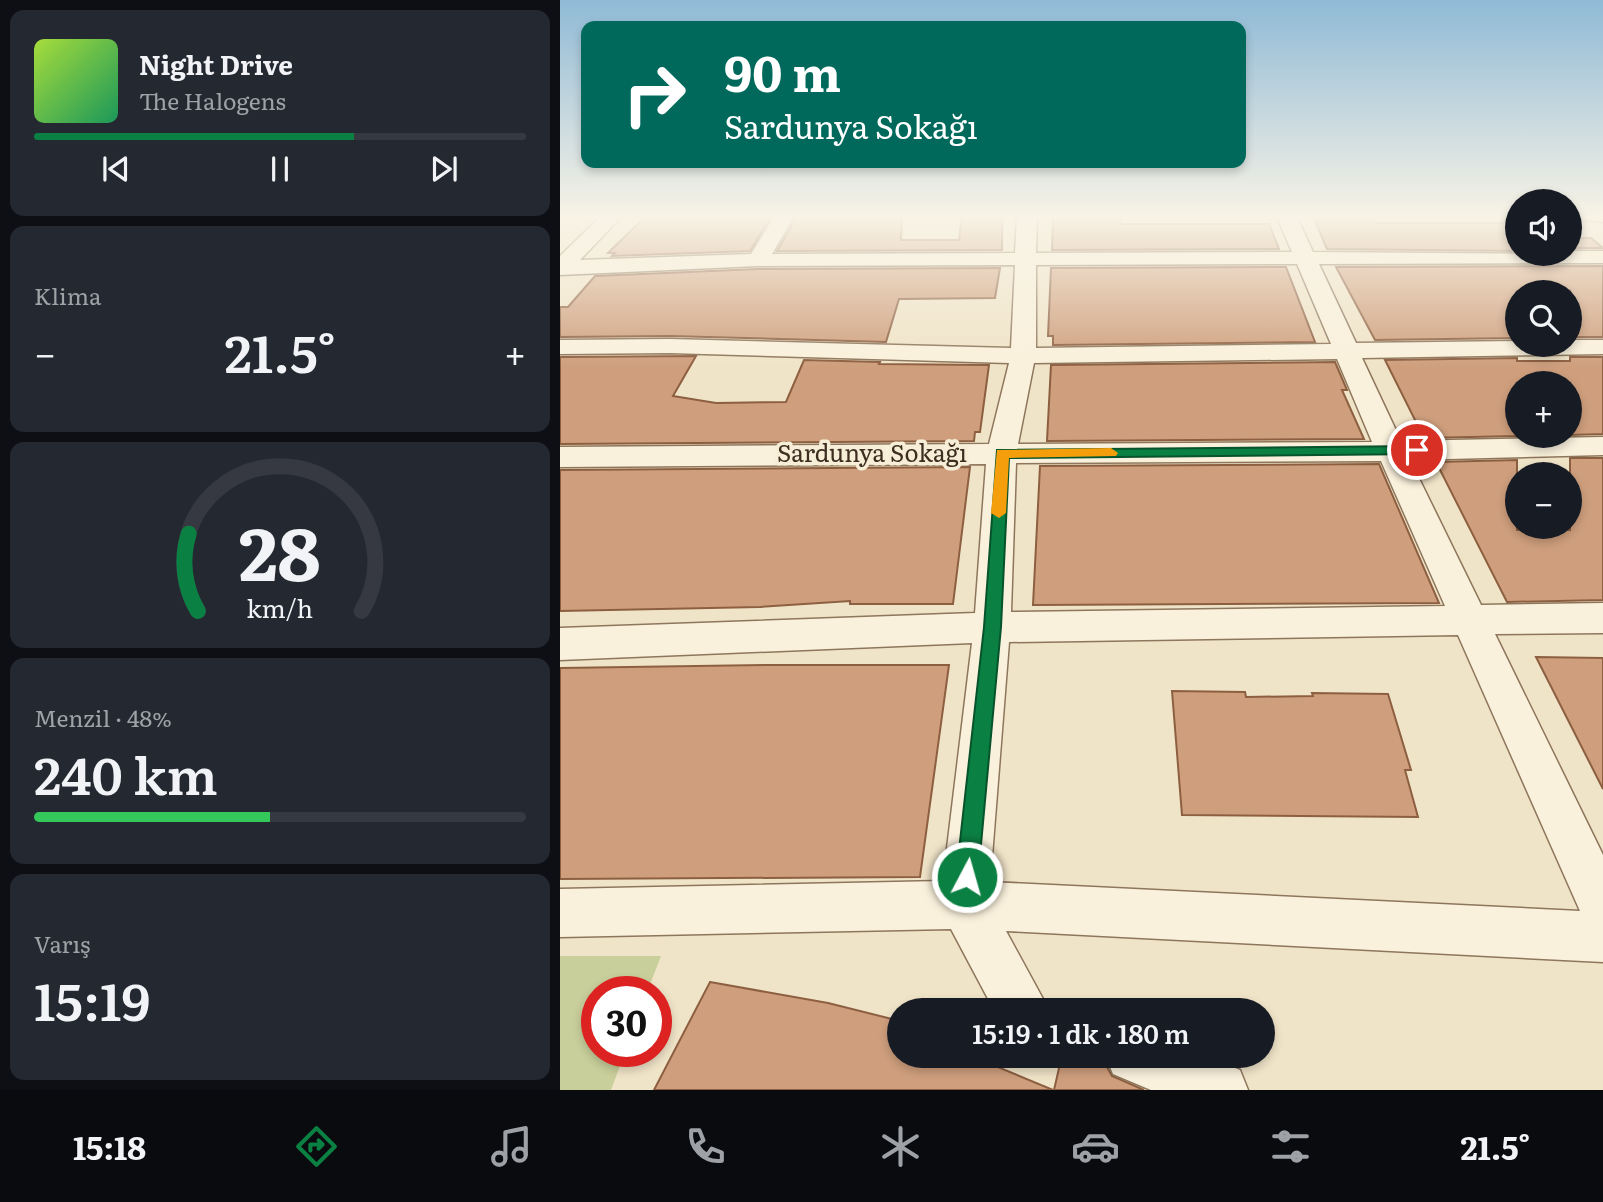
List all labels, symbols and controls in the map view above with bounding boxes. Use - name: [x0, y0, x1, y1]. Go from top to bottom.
- text: 90 m: [724, 34, 841, 107]
- text: Night Drive: [139, 44, 293, 83]
- icon: right: [609, 49, 700, 140]
- text: The Halogens: [139, 83, 286, 117]
- text: Sardunya Sokağı: [724, 101, 978, 149]
- icon: previous: [97, 150, 135, 188]
- icon: pause: [261, 150, 299, 188]
- icon: next: [425, 150, 463, 188]
- map controls: [1505, 189, 1582, 539]
- button: sound: [1505, 189, 1582, 266]
- text: Klima: [34, 278, 101, 312]
- button: search: [1505, 280, 1582, 357]
- text: 21.5°: [224, 312, 336, 389]
- text: −: [34, 323, 56, 380]
- text: +: [504, 323, 526, 380]
- button: +: [1505, 371, 1582, 448]
- pin: [1387, 420, 1447, 480]
- icon: arrive: [1398, 431, 1436, 469]
- street label: Sardunya Sokağı: [777, 434, 967, 469]
- button: −: [1505, 462, 1582, 539]
- text: 28: [239, 495, 321, 603]
- text: km/h: [247, 589, 313, 626]
- text: Menzil · 48%: [34, 700, 172, 734]
- text: 240 km: [34, 734, 218, 811]
- position arrow: [930, 840, 1004, 914]
- text: Varış: [34, 926, 91, 960]
- text: 15:19: [34, 960, 150, 1037]
- speed limit sign: 30: [581, 976, 672, 1067]
- text: 15:19 · 1 dk · 180 m: [972, 1013, 1190, 1052]
- text: 15:18: [73, 1122, 146, 1170]
- icon: directions: [292, 1122, 341, 1171]
- icon: music: [487, 1122, 536, 1171]
- icon: phone: [681, 1122, 730, 1171]
- icon: climate: [876, 1122, 925, 1171]
- icon: car: [1071, 1122, 1120, 1171]
- icon: filters: [1266, 1122, 1315, 1171]
- text: 21.5°: [1460, 1122, 1530, 1170]

